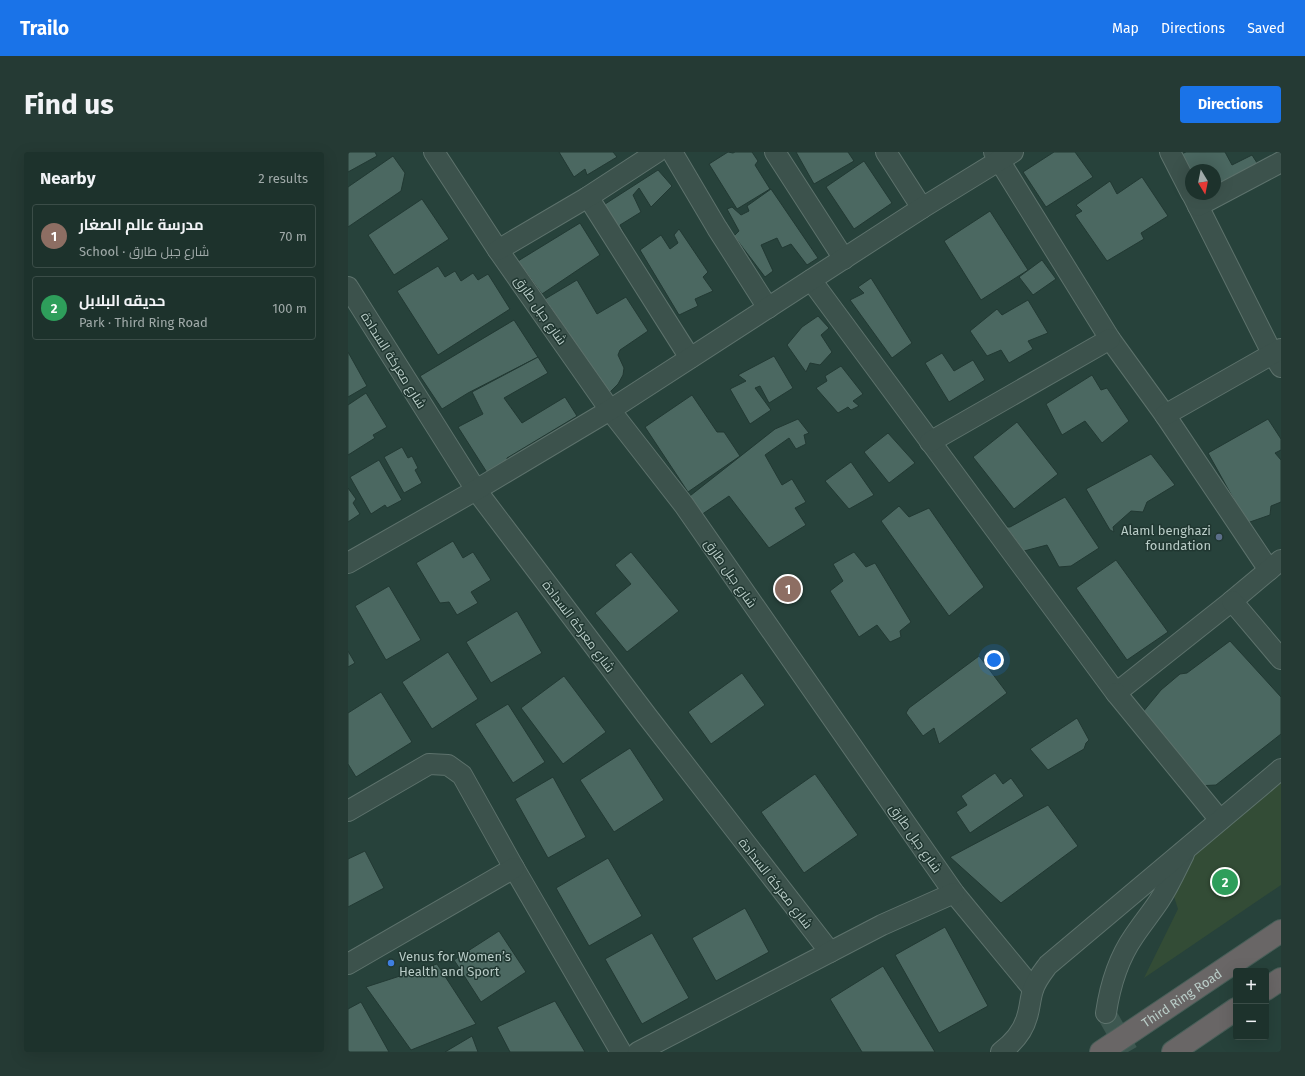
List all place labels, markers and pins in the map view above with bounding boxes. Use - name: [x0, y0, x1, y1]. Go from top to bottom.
- place label: Alaml benghazi foundation: [1121, 523, 1211, 553]
- marker: Alaml benghazi foundation: [1214, 532, 1224, 542]
- pin: 1: [775, 574, 801, 604]
- pin: 2: [1212, 867, 1238, 897]
- place label: Venus for Women’s Health and Sport: [399, 949, 511, 979]
- marker: Venus for Women’s Health and Sport: [386, 958, 396, 968]

